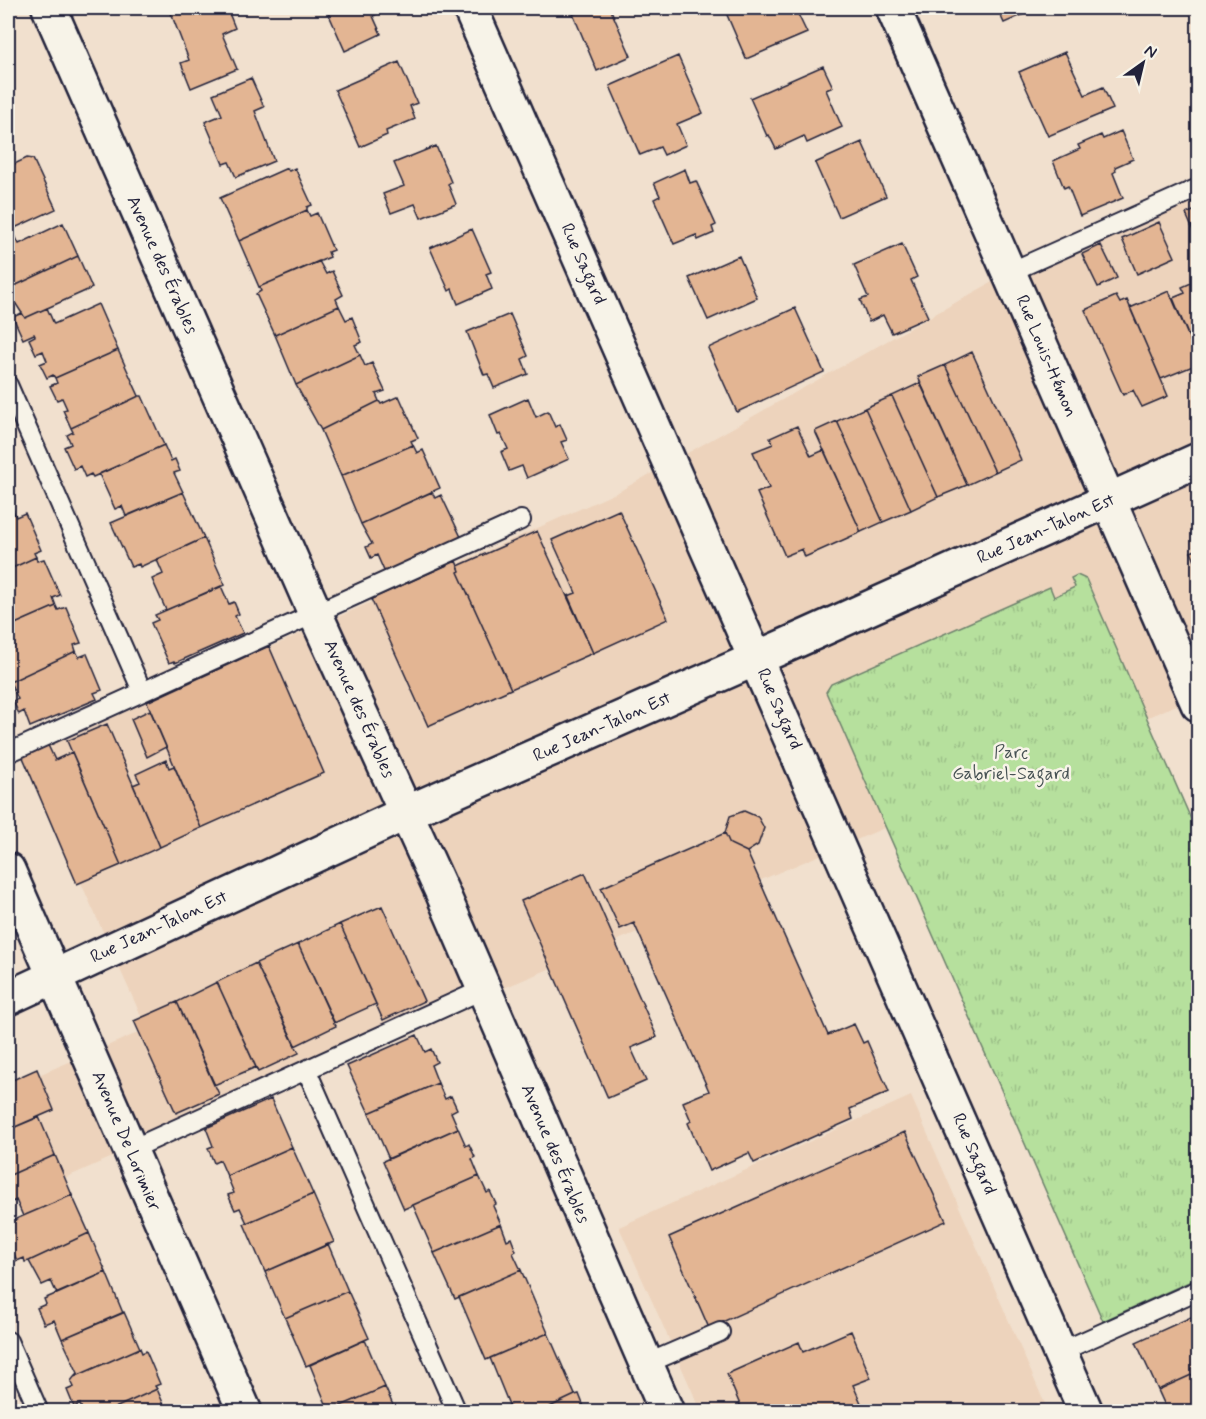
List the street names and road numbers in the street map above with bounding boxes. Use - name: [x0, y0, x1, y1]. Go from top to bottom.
- street label: Avenue des Érables: [121, 192, 203, 338]
- street label: Rue Sagard: [553, 220, 612, 309]
- street label: Rue Louis-Hémon: [1009, 291, 1083, 421]
- street label: Rue Jean-Talon Est: [973, 488, 1119, 570]
- street label: Avenue des Érables: [318, 636, 400, 782]
- street label: Rue Sagard: [749, 665, 808, 754]
- street label: Rue Jean-Talon Est: [529, 686, 675, 768]
- street label: Rue Jean-Talon Est: [87, 884, 232, 969]
- street label: Avenue De Lorimier: [86, 1067, 167, 1215]
- street label: Avenue des Érables: [515, 1081, 595, 1227]
- street label: Rue Sagard: [944, 1110, 1002, 1199]

